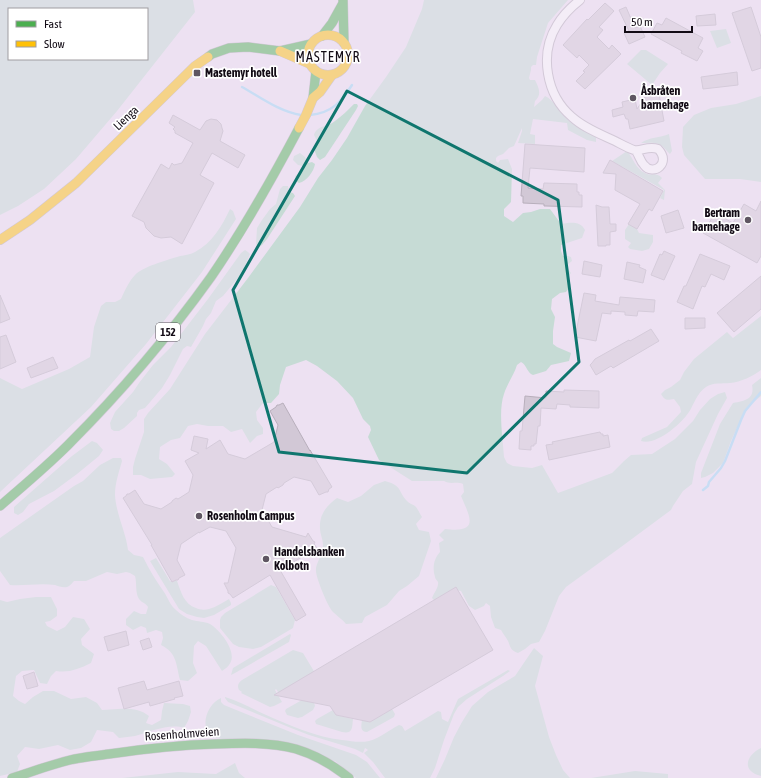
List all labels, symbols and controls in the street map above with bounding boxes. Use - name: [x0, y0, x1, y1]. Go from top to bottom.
- legend: [8, 8, 148, 60]
- scale bar: [625, 8, 692, 34]
- text: 50 m: [631, 15, 653, 29]
- text: Fast: [44, 17, 62, 31]
- text: Slow: [44, 37, 65, 51]
- district label: MASTEMYR: [296, 49, 360, 65]
- place label: Mastemyr hotell: [205, 66, 278, 80]
- marker: Mastemyr hotell: [192, 68, 202, 78]
- place label: Åsbråten barnehage: [640, 83, 689, 112]
- marker: Åsbråten barnehage: [628, 93, 638, 103]
- street label: Lienga: [111, 103, 141, 133]
- place label: Bertram barnehage: [692, 206, 741, 234]
- marker: Bertram barnehage: [743, 215, 753, 225]
- road number: 152: [156, 323, 180, 341]
- place label: Rosenholm Campus: [207, 509, 295, 523]
- marker: Rosenholm Campus: [194, 511, 204, 521]
- place label: Handelsbanken Kolbotn: [274, 545, 345, 573]
- marker: Handelsbanken Kolbotn: [261, 554, 271, 564]
- street label: Rosenholmveien: [144, 724, 220, 744]

